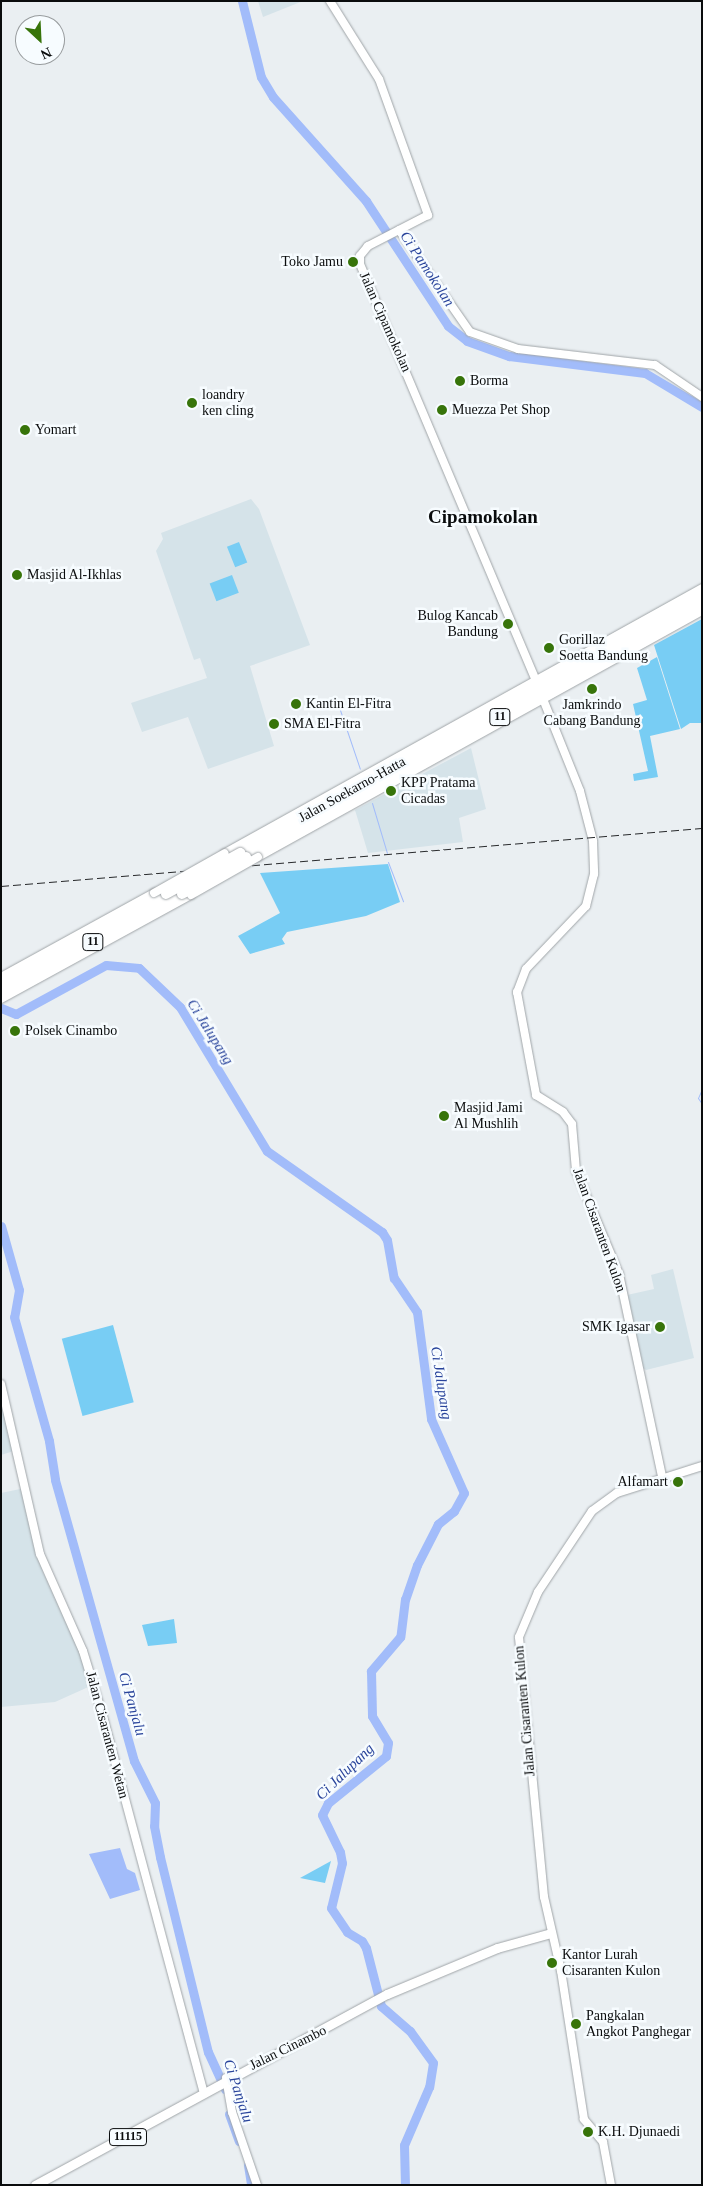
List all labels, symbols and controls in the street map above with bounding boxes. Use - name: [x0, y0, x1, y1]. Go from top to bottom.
- north arrow: [15, 15, 65, 65]
- text: N: [38, 44, 54, 62]
- water label: Ci Pamokolan: [396, 228, 458, 310]
- place label: Toko Jamu: [281, 254, 343, 270]
- marker: Toko Jamu: [347, 256, 359, 268]
- street label: Jalan Cipamokolan: [355, 269, 415, 375]
- place label: Borma: [470, 373, 508, 389]
- marker: Borma: [454, 375, 466, 387]
- place label: loandry ken cling: [202, 387, 254, 420]
- marker: loandry ken cling: [186, 397, 198, 409]
- place label: Muezza Pet Shop: [452, 402, 550, 418]
- marker: Muezza Pet Shop: [436, 404, 448, 416]
- place label: Yomart: [35, 422, 76, 438]
- marker: Yomart: [19, 424, 31, 436]
- district label: Cipamokolan: [428, 506, 538, 528]
- place label: Masjid Al-Ikhlas: [27, 567, 122, 583]
- marker: Masjid Al-Ikhlas: [11, 569, 23, 581]
- place label: Bulog Kancab Bandung: [418, 608, 498, 640]
- marker: Bulog Kancab Bandung: [502, 618, 514, 630]
- place label: Gorillaz Soetta Bandung: [559, 632, 648, 664]
- marker: Gorillaz Soetta Bandung: [543, 642, 555, 654]
- marker: Jamkrindo Cabang Bandung: [586, 683, 598, 695]
- place label: Kantin El-Fitra: [306, 696, 391, 712]
- place label: Jamkrindo Cabang Bandung: [544, 697, 640, 730]
- marker: Kantin El-Fitra: [290, 698, 302, 710]
- road number: 11: [489, 708, 511, 726]
- place label: SMA El-Fitra: [284, 716, 361, 732]
- marker: SMA El-Fitra: [268, 718, 280, 730]
- street label: Jalan Soekarno-Hatta: [295, 754, 409, 826]
- place label: KPP Pratama Cicadas: [401, 775, 476, 808]
- marker: KPP Pratama Cicadas: [385, 785, 397, 797]
- road number: 11: [82, 932, 104, 952]
- water label: Ci Jalupang: [183, 996, 237, 1068]
- place label: Polsek Cinambo: [25, 1023, 117, 1039]
- marker: Polsek Cinambo: [9, 1025, 21, 1037]
- place label: Masjid Jami Al Mushlih: [454, 1100, 523, 1132]
- marker: Masjid Jami Al Mushlih: [438, 1110, 450, 1122]
- street label: Jalan Cisaranten Kulon: [569, 1166, 629, 1294]
- place label: SMK Igasar: [582, 1319, 650, 1335]
- marker: SMK Igasar: [654, 1321, 666, 1333]
- water label: Ci Jalupang: [426, 1345, 456, 1421]
- place label: Alfamart: [617, 1474, 668, 1490]
- marker: Alfamart: [672, 1476, 684, 1488]
- street label: Jalan Cisaranten Kulon: [511, 1645, 539, 1777]
- street label: Jalan Cisaranten Wetan: [82, 1670, 132, 1800]
- water label: Ci Panjalu: [114, 1670, 150, 1738]
- water label: Ci Jalupang: [312, 1740, 378, 1804]
- place label: Kantor Lurah Cisaranten Kulon: [562, 1947, 660, 1980]
- marker: Kantor Lurah Cisaranten Kulon: [546, 1957, 558, 1969]
- place label: Pangkalan Angkot Panghegar: [586, 2008, 691, 2040]
- marker: Pangkalan Angkot Panghegar: [570, 2018, 582, 2030]
- street label: Jalan Cinambo: [247, 2022, 329, 2074]
- water label: Ci Panjalu: [219, 2057, 257, 2125]
- place label: K.H. Djunaedi: [598, 2124, 680, 2140]
- marker: K.H. Djunaedi: [582, 2126, 594, 2138]
- road number: 11115: [108, 2128, 148, 2146]

